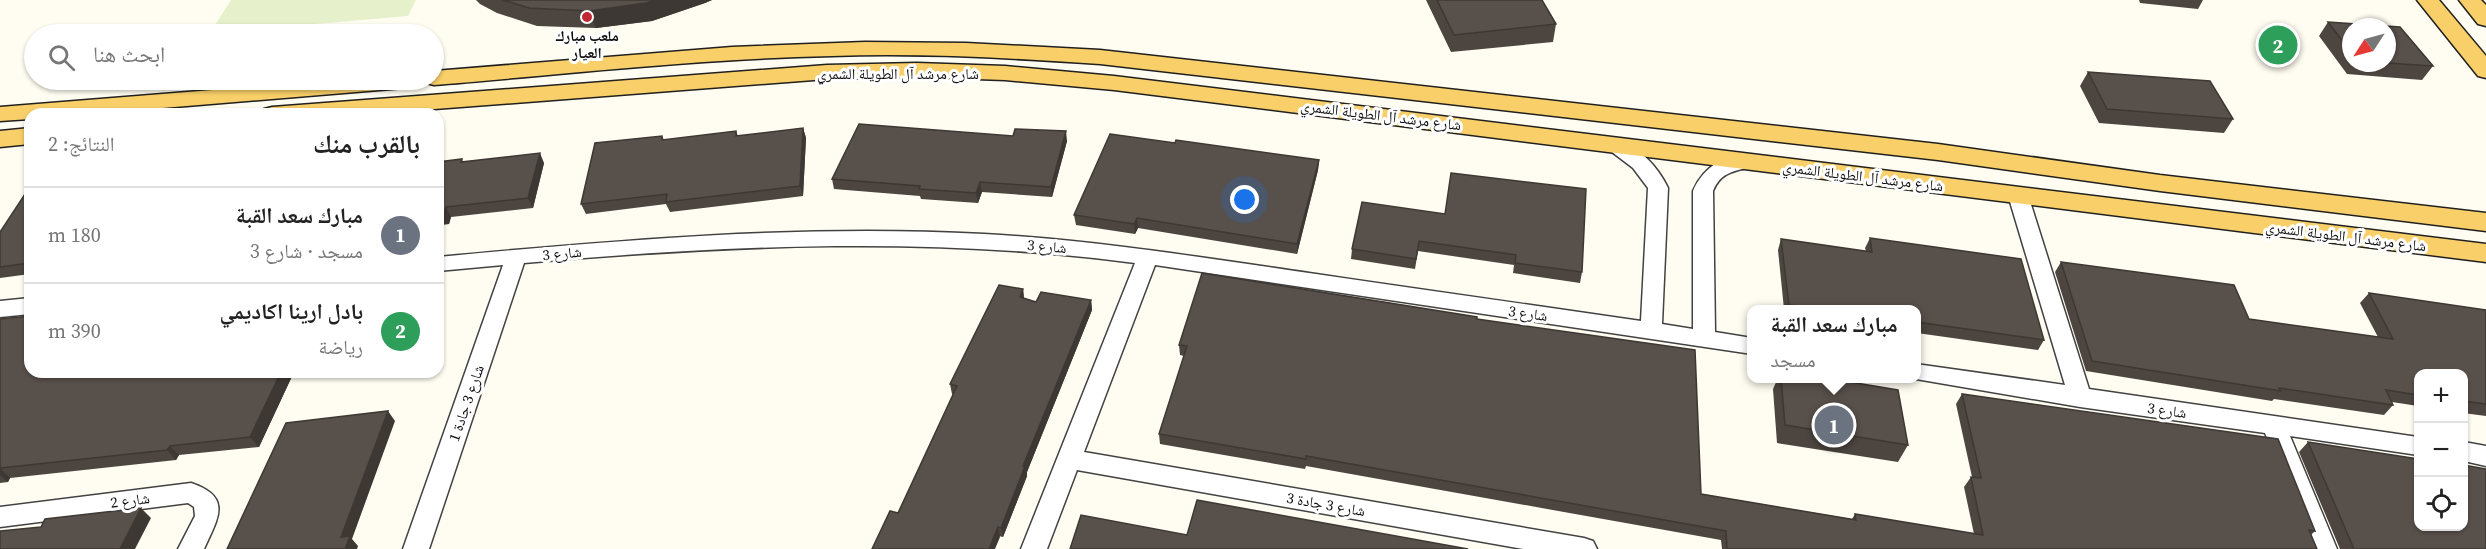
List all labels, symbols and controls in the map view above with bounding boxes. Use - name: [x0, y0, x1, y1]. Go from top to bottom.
- marker: ملعب مبارك العيار: [580, 10, 594, 24]
- north arrow: [2342, 18, 2396, 72]
- pin: 2: [2258, 22, 2298, 68]
- search box: [24, 24, 444, 90]
- place label: ملعب مبارك العيار: [555, 25, 619, 63]
- text: ابحث هنا: [93, 39, 165, 69]
- icon: search: [45, 41, 78, 74]
- street label: شارع مرشد آل الطويلة الشمري: [817, 63, 979, 85]
- street label: شارع مرشد آل الطويلة الشمري: [1299, 95, 1463, 137]
- text: بالقرب منك: [313, 126, 420, 162]
- text: النتائج: 2: [48, 130, 115, 158]
- street label: شارع مرشد آل الطويلة الشمري: [1781, 156, 1945, 198]
- your location: [1230, 185, 1259, 214]
- text: مبارك سعد القبة: [236, 200, 363, 230]
- street label: شارع مرشد آل الطويلة الشمري: [2264, 216, 2428, 258]
- text: 180 m: [48, 221, 101, 249]
- text: 1: [395, 221, 406, 249]
- street label: شارع 3: [1026, 234, 1068, 258]
- text: مسجد · شارع 3: [250, 237, 363, 265]
- street label: شارع 3: [541, 241, 583, 265]
- text: بادل ارينا اكاديمي: [220, 296, 363, 326]
- street label: شارع 3: [1507, 300, 1549, 326]
- popup: [1747, 305, 1921, 383]
- text: مبارك سعد القبة: [1770, 309, 1898, 339]
- text: 390 m: [48, 317, 101, 345]
- text: 2: [395, 317, 406, 345]
- text: رياضة: [319, 333, 363, 361]
- text: مسجد: [1770, 346, 1816, 374]
- street label: شارع 3 جادة 1: [443, 362, 489, 444]
- map controls: [2414, 369, 2468, 531]
- button: +: [2414, 369, 2468, 423]
- street label: شارع 3: [2146, 397, 2188, 423]
- pin: 1: [1814, 402, 1854, 448]
- button: −: [2414, 423, 2468, 477]
- button: locate: [2414, 477, 2468, 531]
- street label: شارع 2: [109, 487, 151, 513]
- street label: شارع 3 جادة 3: [1285, 487, 1367, 521]

